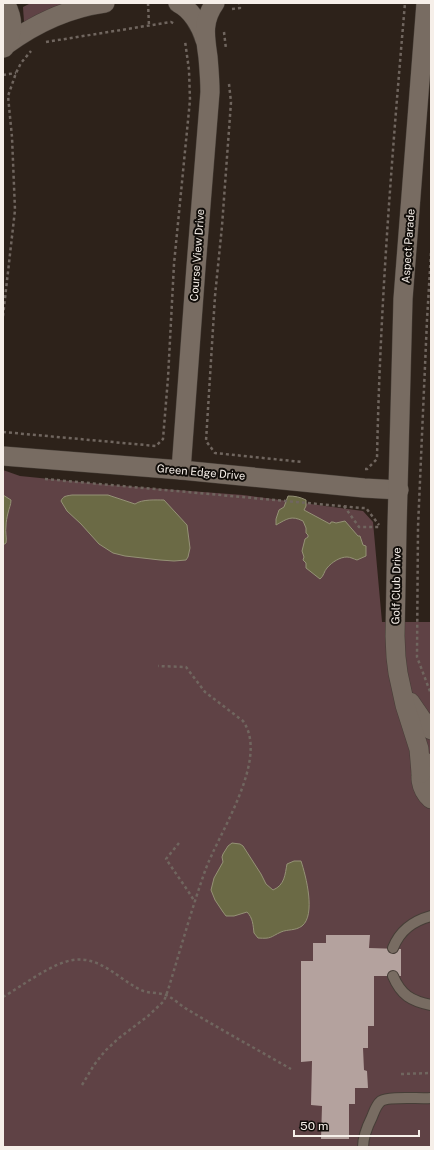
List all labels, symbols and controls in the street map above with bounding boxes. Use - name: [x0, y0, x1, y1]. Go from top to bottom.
- street label: Course View Drive: [188, 208, 206, 302]
- street label: Aspect Parade: [399, 208, 417, 284]
- street label: Green Edge Drive: [156, 462, 246, 482]
- street label: Golf Club Drive: [389, 547, 403, 625]
- scale bar: [294, 1112, 419, 1138]
- text: 50 m: [300, 1119, 328, 1133]

